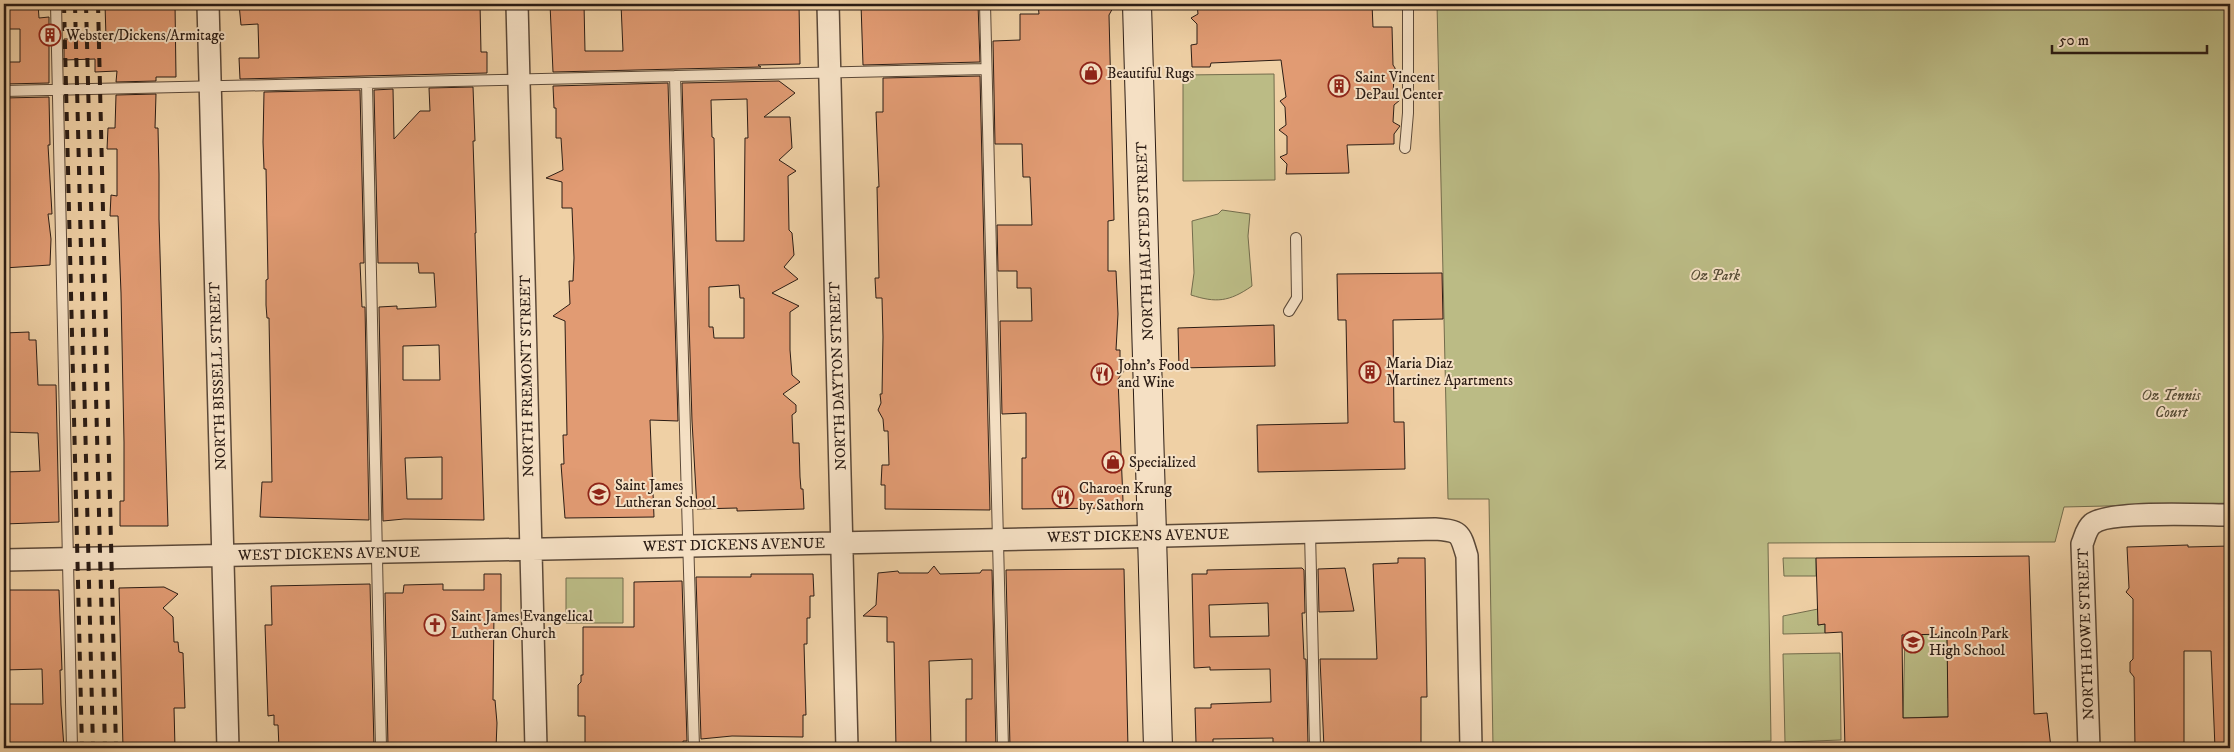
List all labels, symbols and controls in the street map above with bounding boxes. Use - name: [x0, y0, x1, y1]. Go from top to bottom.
- scale bar: [2052, 22, 2206, 54]
- building icon: Webster/Dickens/Armitage: [38, 23, 62, 47]
- place label: Webster/Dickens/Armitage: [65, 26, 225, 45]
- text: 50 m: [2059, 31, 2089, 50]
- shop icon: Beautiful Rugs: [1079, 61, 1103, 85]
- place label: Beautiful Rugs: [1107, 64, 1194, 83]
- place label: Saint Vincent DePaul Center: [1355, 68, 1443, 104]
- building icon: Saint Vincent DePaul Center: [1327, 74, 1351, 98]
- street label: NORTH HALSTED STREET: [1132, 141, 1158, 341]
- park label: Oz Park: [1690, 266, 1741, 285]
- street label: NORTH FREMONT STREET: [516, 274, 538, 477]
- street label: NORTH BISSELL STREET: [205, 281, 231, 471]
- street label: NORTH DAYTON STREET: [825, 281, 851, 471]
- place label: Maria Diaz Martinez Apartments: [1386, 354, 1513, 390]
- place label: John's Food and Wine: [1116, 356, 1190, 392]
- building icon: Maria Diaz Martinez Apartments: [1358, 360, 1382, 384]
- restaurant icon: John's Food and Wine: [1090, 362, 1114, 386]
- park label: Oz Tennis Court: [2141, 386, 2201, 422]
- shop icon: Specialized: [1101, 450, 1125, 474]
- place label: Specialized: [1129, 453, 1196, 472]
- place label: Saint James Lutheran School: [615, 476, 717, 512]
- place label: Charoen Krung by Sathorn: [1079, 479, 1173, 515]
- school or university icon: Saint James Lutheran School: [587, 482, 611, 506]
- restaurant icon: Charoen Krung by Sathorn: [1051, 485, 1075, 509]
- street label: WEST DICKENS AVENUE: [1046, 525, 1230, 547]
- street label: WEST DICKENS AVENUE: [642, 534, 826, 556]
- street label: WEST DICKENS AVENUE: [237, 543, 421, 565]
- street label: NORTH HOWE STREET: [2073, 547, 2098, 720]
- place label: Saint James Evangelical Lutheran Church: [451, 607, 593, 643]
- church icon: Saint James Evangelical Lutheran Church: [423, 613, 447, 637]
- place label: Lincoln Park High School: [1929, 624, 2009, 660]
- school or university icon: Lincoln Park High School: [1901, 630, 1925, 654]

